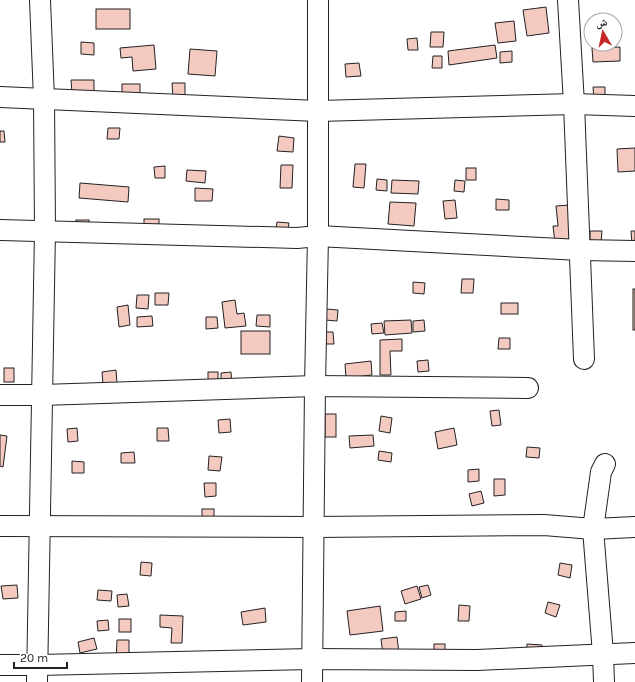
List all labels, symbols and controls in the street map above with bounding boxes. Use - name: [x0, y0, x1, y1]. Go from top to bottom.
- north arrow: [583, 12, 623, 52]
- text: ش: [595, 15, 609, 31]
- scale bar: [14, 644, 67, 670]
- text: 20 m: [20, 651, 48, 665]

